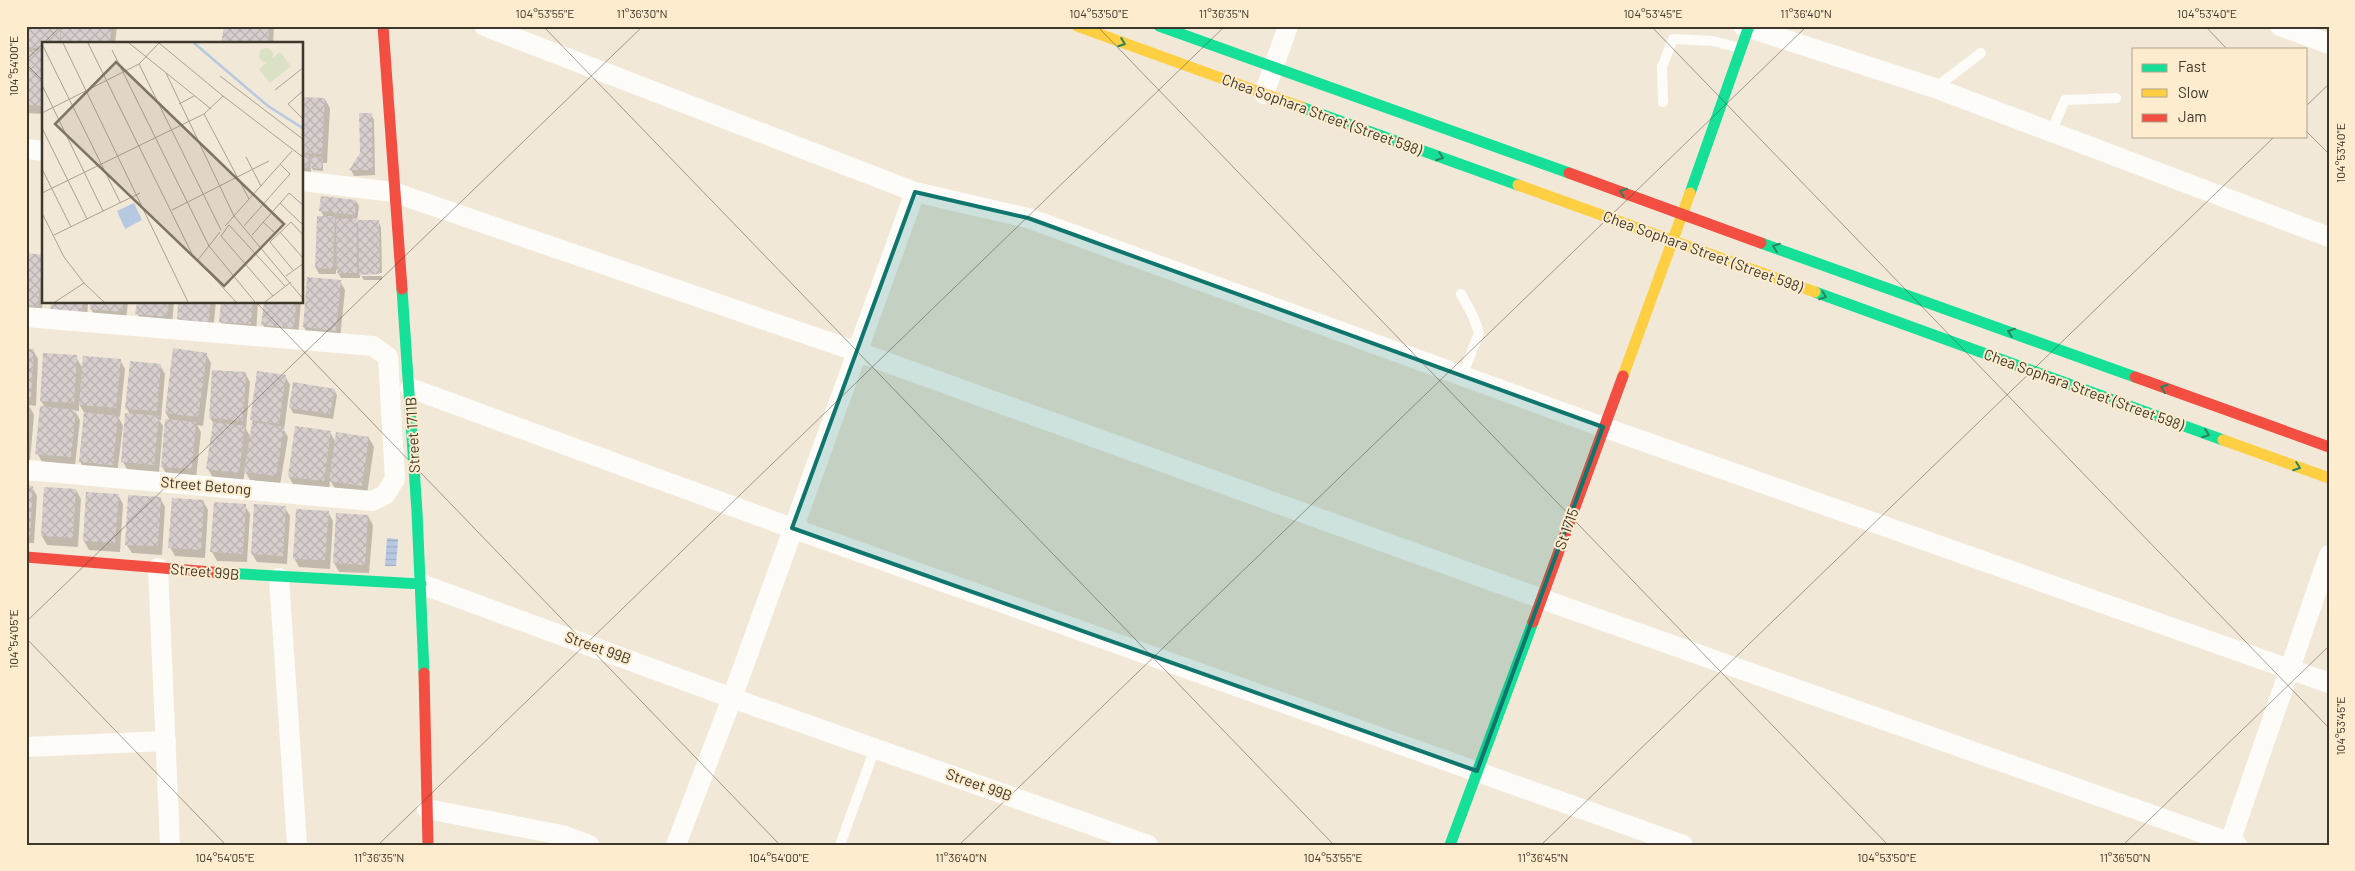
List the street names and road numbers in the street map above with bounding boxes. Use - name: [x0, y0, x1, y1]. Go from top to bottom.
- street label: Chea Sophara Street (Street 598): [1220, 69, 1425, 159]
- street label: Chea Sophara Street (Street 598): [1601, 206, 1806, 296]
- street label: Chea Sophara Street (Street 598): [1982, 344, 2187, 434]
- street label: Street 1711B: [401, 396, 423, 474]
- street label: Street Betong: [160, 472, 252, 498]
- street label: St 1715: [1550, 506, 1582, 552]
- street label: Street 99B: [170, 559, 240, 583]
- street label: Street 99B: [563, 627, 634, 667]
- street label: Street 99B: [944, 764, 1015, 804]

